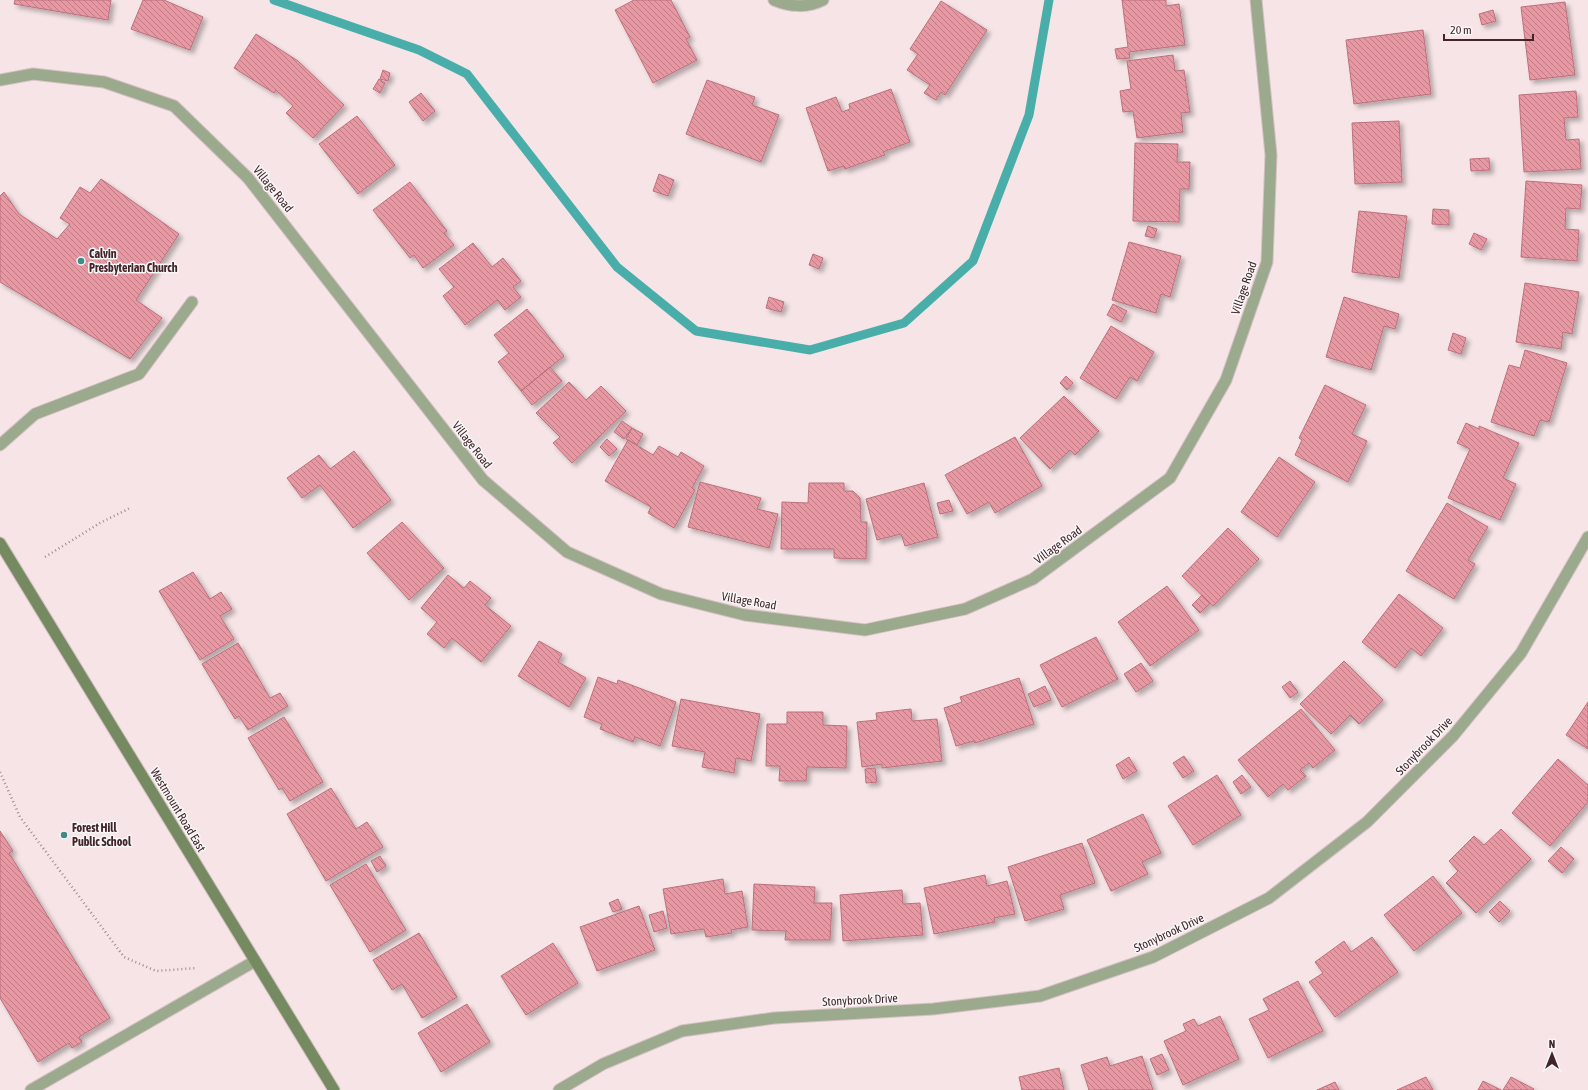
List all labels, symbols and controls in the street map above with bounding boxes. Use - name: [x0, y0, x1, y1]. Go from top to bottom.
- scale bar: [1444, 16, 1533, 42]
- text: 20 m: [1450, 23, 1472, 37]
- street label: Village Road: [250, 163, 296, 215]
- place label: Calvin Presbyterian Church: [89, 247, 178, 275]
- marker: Calvin Presbyterian Church: [76, 256, 86, 266]
- street label: Village Road: [1228, 259, 1260, 317]
- street label: Village Road: [449, 419, 495, 471]
- street label: Village Road: [1031, 523, 1085, 567]
- street label: Village Road: [720, 589, 778, 613]
- street label: Stonybrook Drive: [1393, 714, 1455, 778]
- street label: Westmount Road East: [147, 765, 209, 855]
- place label: Forest Hill Public School: [72, 821, 132, 849]
- marker: Forest Hill Public School: [59, 830, 69, 840]
- street label: Stonybrook Drive: [1132, 911, 1206, 955]
- street label: Stonybrook Drive: [822, 991, 898, 1009]
- north arrow: [1532, 1034, 1572, 1074]
- text: N: [1549, 1038, 1555, 1050]

